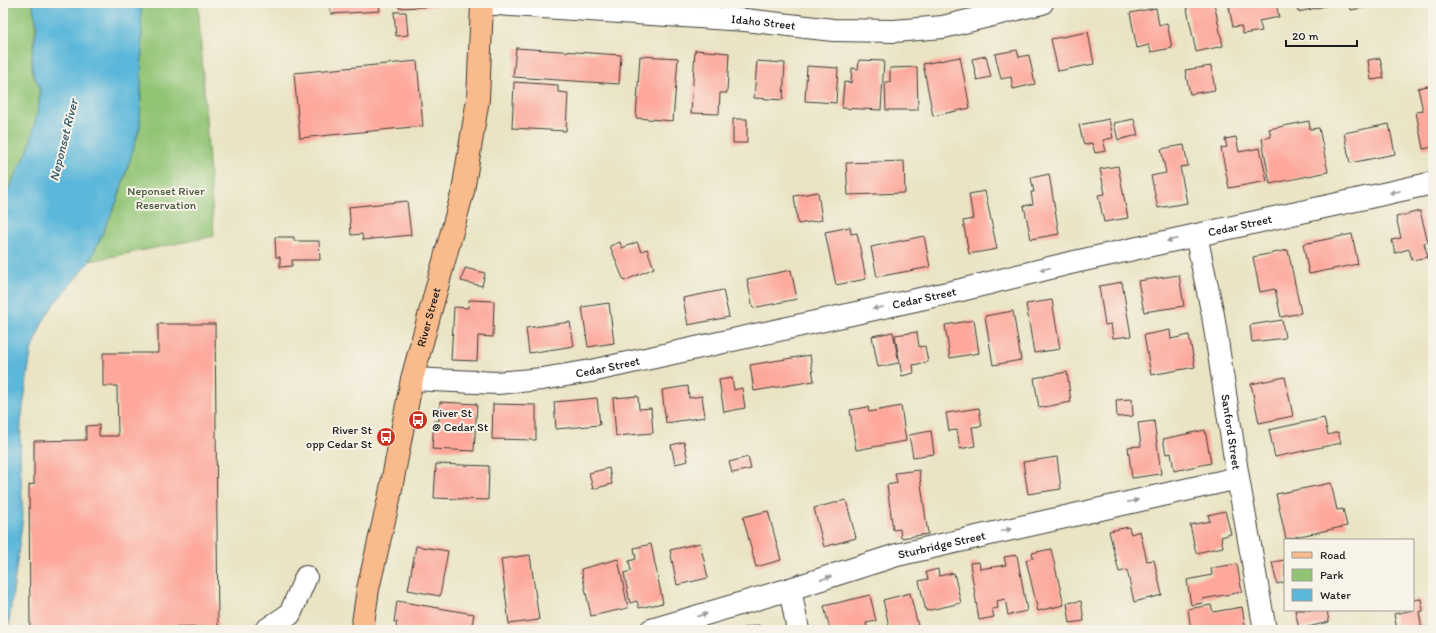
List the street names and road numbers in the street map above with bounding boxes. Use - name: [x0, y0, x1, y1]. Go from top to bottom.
- street label: Idaho Street: [731, 12, 797, 33]
- street label: Cedar Street: [1207, 212, 1274, 239]
- street label: Cedar Street: [891, 284, 958, 312]
- street label: River Street: [414, 286, 444, 348]
- street label: Cedar Street: [575, 353, 642, 380]
- street label: Sanford Street: [1218, 393, 1244, 471]
- street label: Sturbridge Street: [897, 528, 987, 562]

